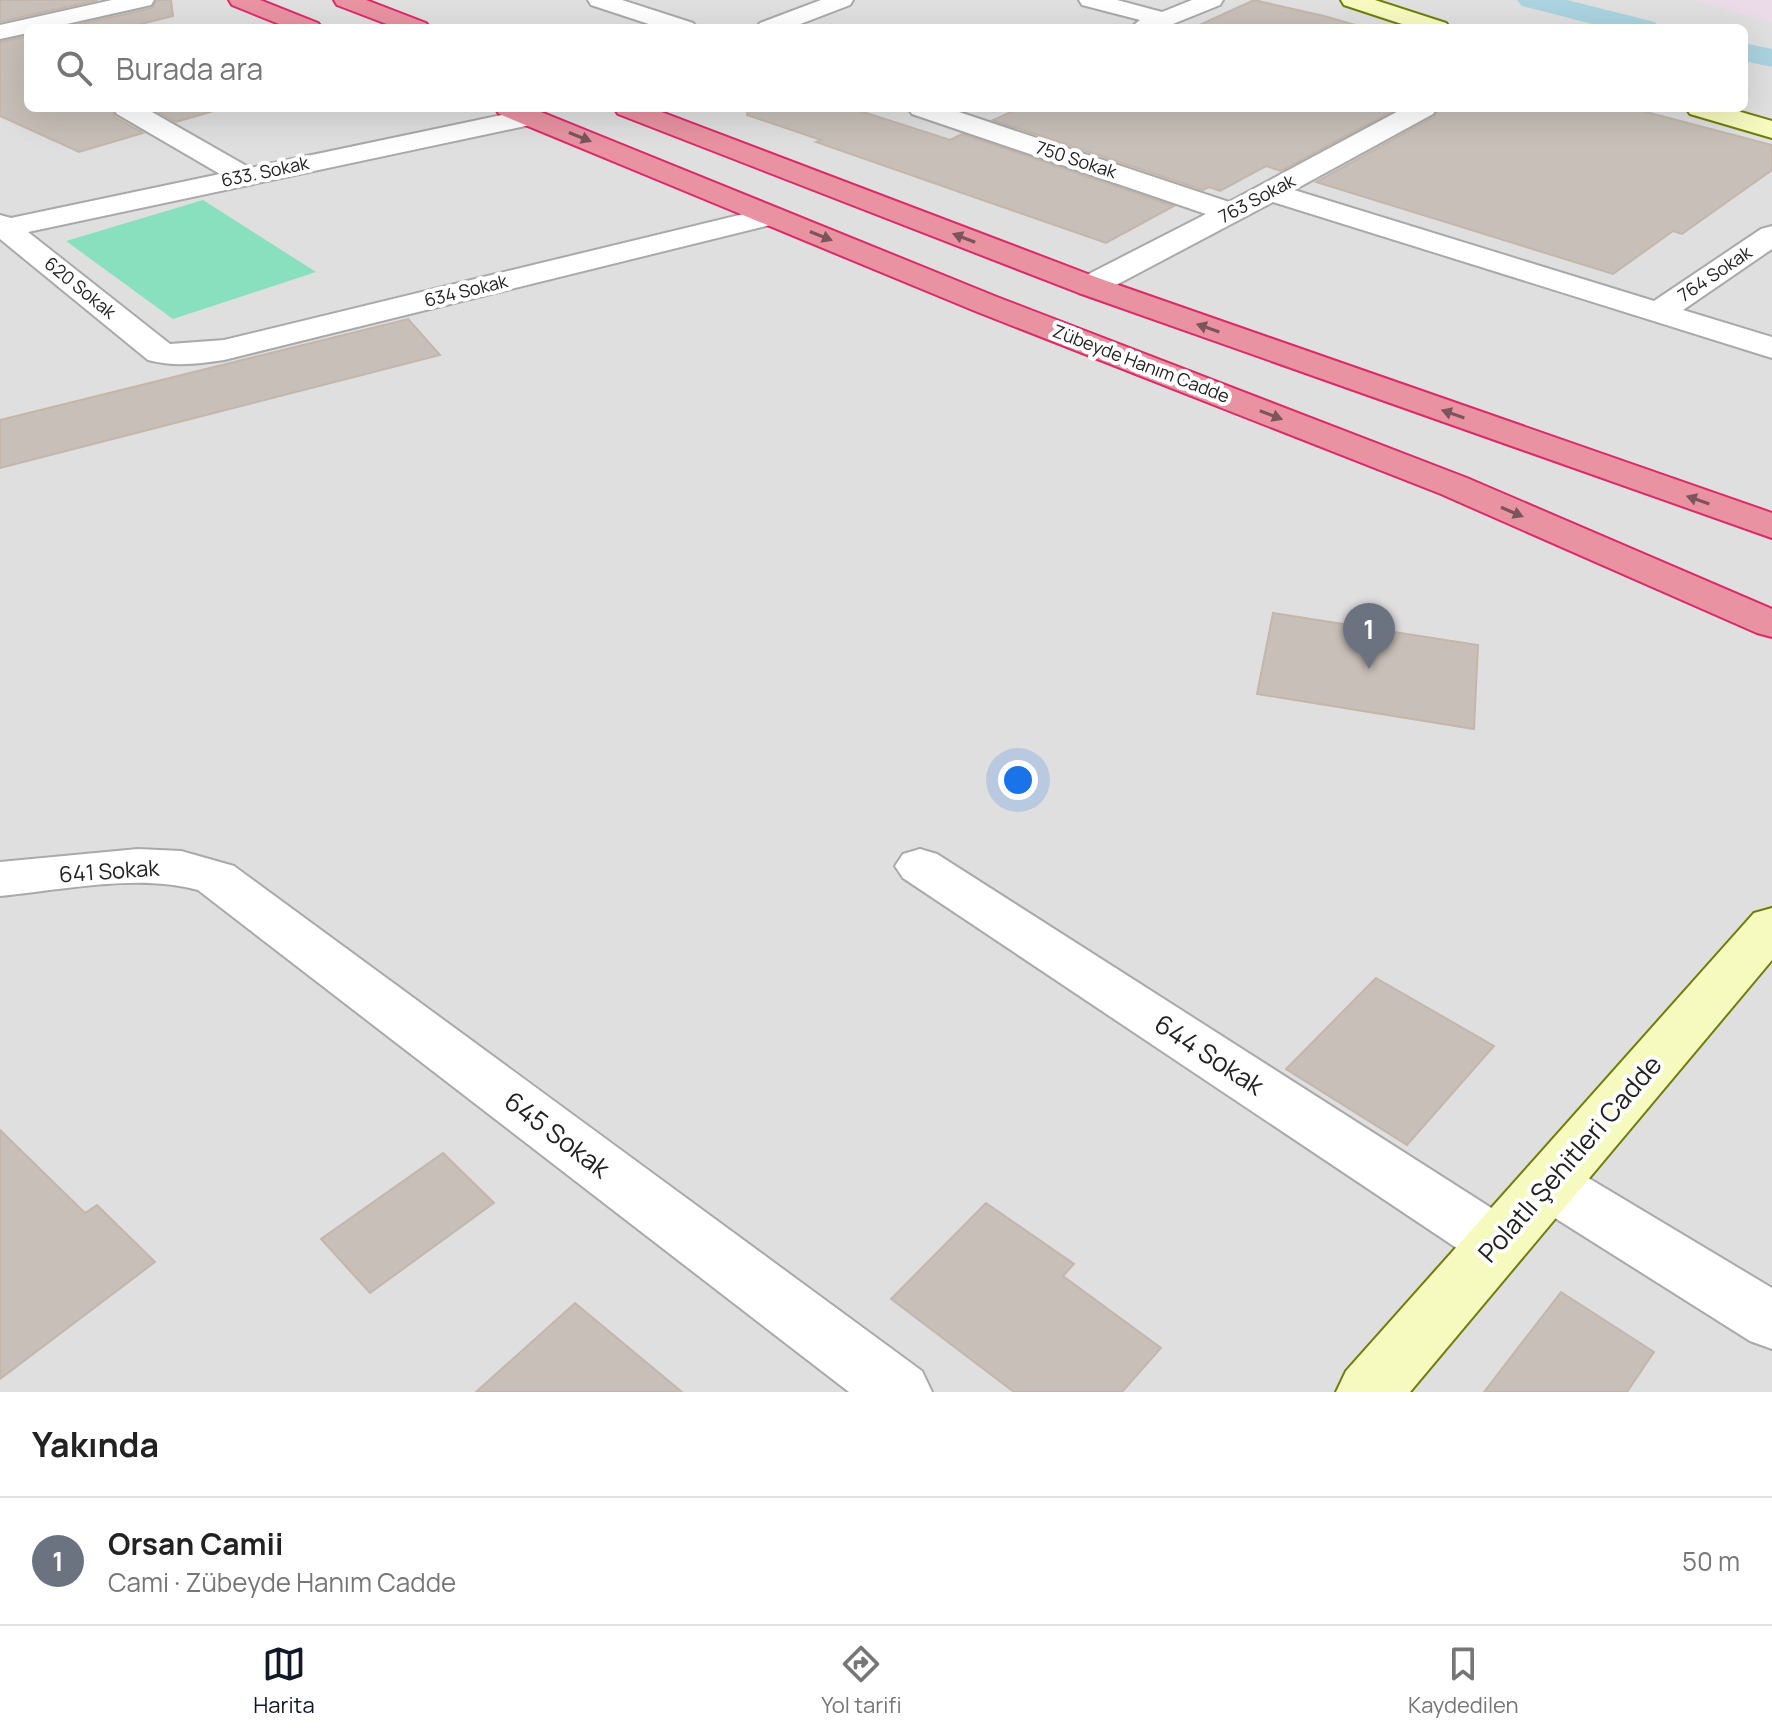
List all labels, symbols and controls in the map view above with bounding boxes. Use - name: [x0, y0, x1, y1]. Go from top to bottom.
- search box: [24, 24, 1748, 112]
- icon: search: [52, 46, 96, 90]
- text: Burada ara: [116, 48, 263, 89]
- one-way arrow: [568, 131, 592, 144]
- street label: 750 Sokak: [1033, 135, 1121, 184]
- street label: 633. Sokak: [219, 150, 312, 192]
- street label: 763 Sokak: [1214, 167, 1300, 228]
- one-way arrow: [809, 230, 833, 243]
- one-way arrow: [952, 231, 976, 244]
- street label: 764 Sokak: [1673, 239, 1757, 307]
- street label: 620 Sokak: [40, 251, 122, 324]
- street label: 634 Sokak: [422, 268, 511, 312]
- street label: Zübeyde Hanım Cadde: [1050, 318, 1233, 408]
- one-way arrow: [1196, 321, 1220, 333]
- one-way arrow: [1441, 407, 1465, 420]
- one-way arrow: [1259, 409, 1283, 422]
- one-way arrow: [1686, 494, 1710, 506]
- one-way arrow: [1500, 505, 1524, 518]
- pin: 1: [1343, 603, 1395, 669]
- your location: [998, 760, 1038, 800]
- street label: 641 Sokak: [58, 852, 161, 889]
- street label: 644 Sokak: [1148, 1005, 1272, 1104]
- street label: Polatlı Şehitleri Cadde: [1469, 1047, 1669, 1270]
- street label: 645 Sokak: [498, 1083, 619, 1186]
- text: Yakında: [32, 1421, 159, 1467]
- text: Orsan Camii: [108, 1523, 283, 1564]
- text: 1: [52, 1543, 64, 1579]
- text: 50 m: [1682, 1543, 1740, 1579]
- text: Cami · Zübeyde Hanım Cadde: [108, 1564, 456, 1600]
- tab: Harita: [253, 1642, 315, 1720]
- tab: Yol tarifi: [821, 1642, 902, 1720]
- tab: Kaydedilen: [1408, 1642, 1519, 1720]

